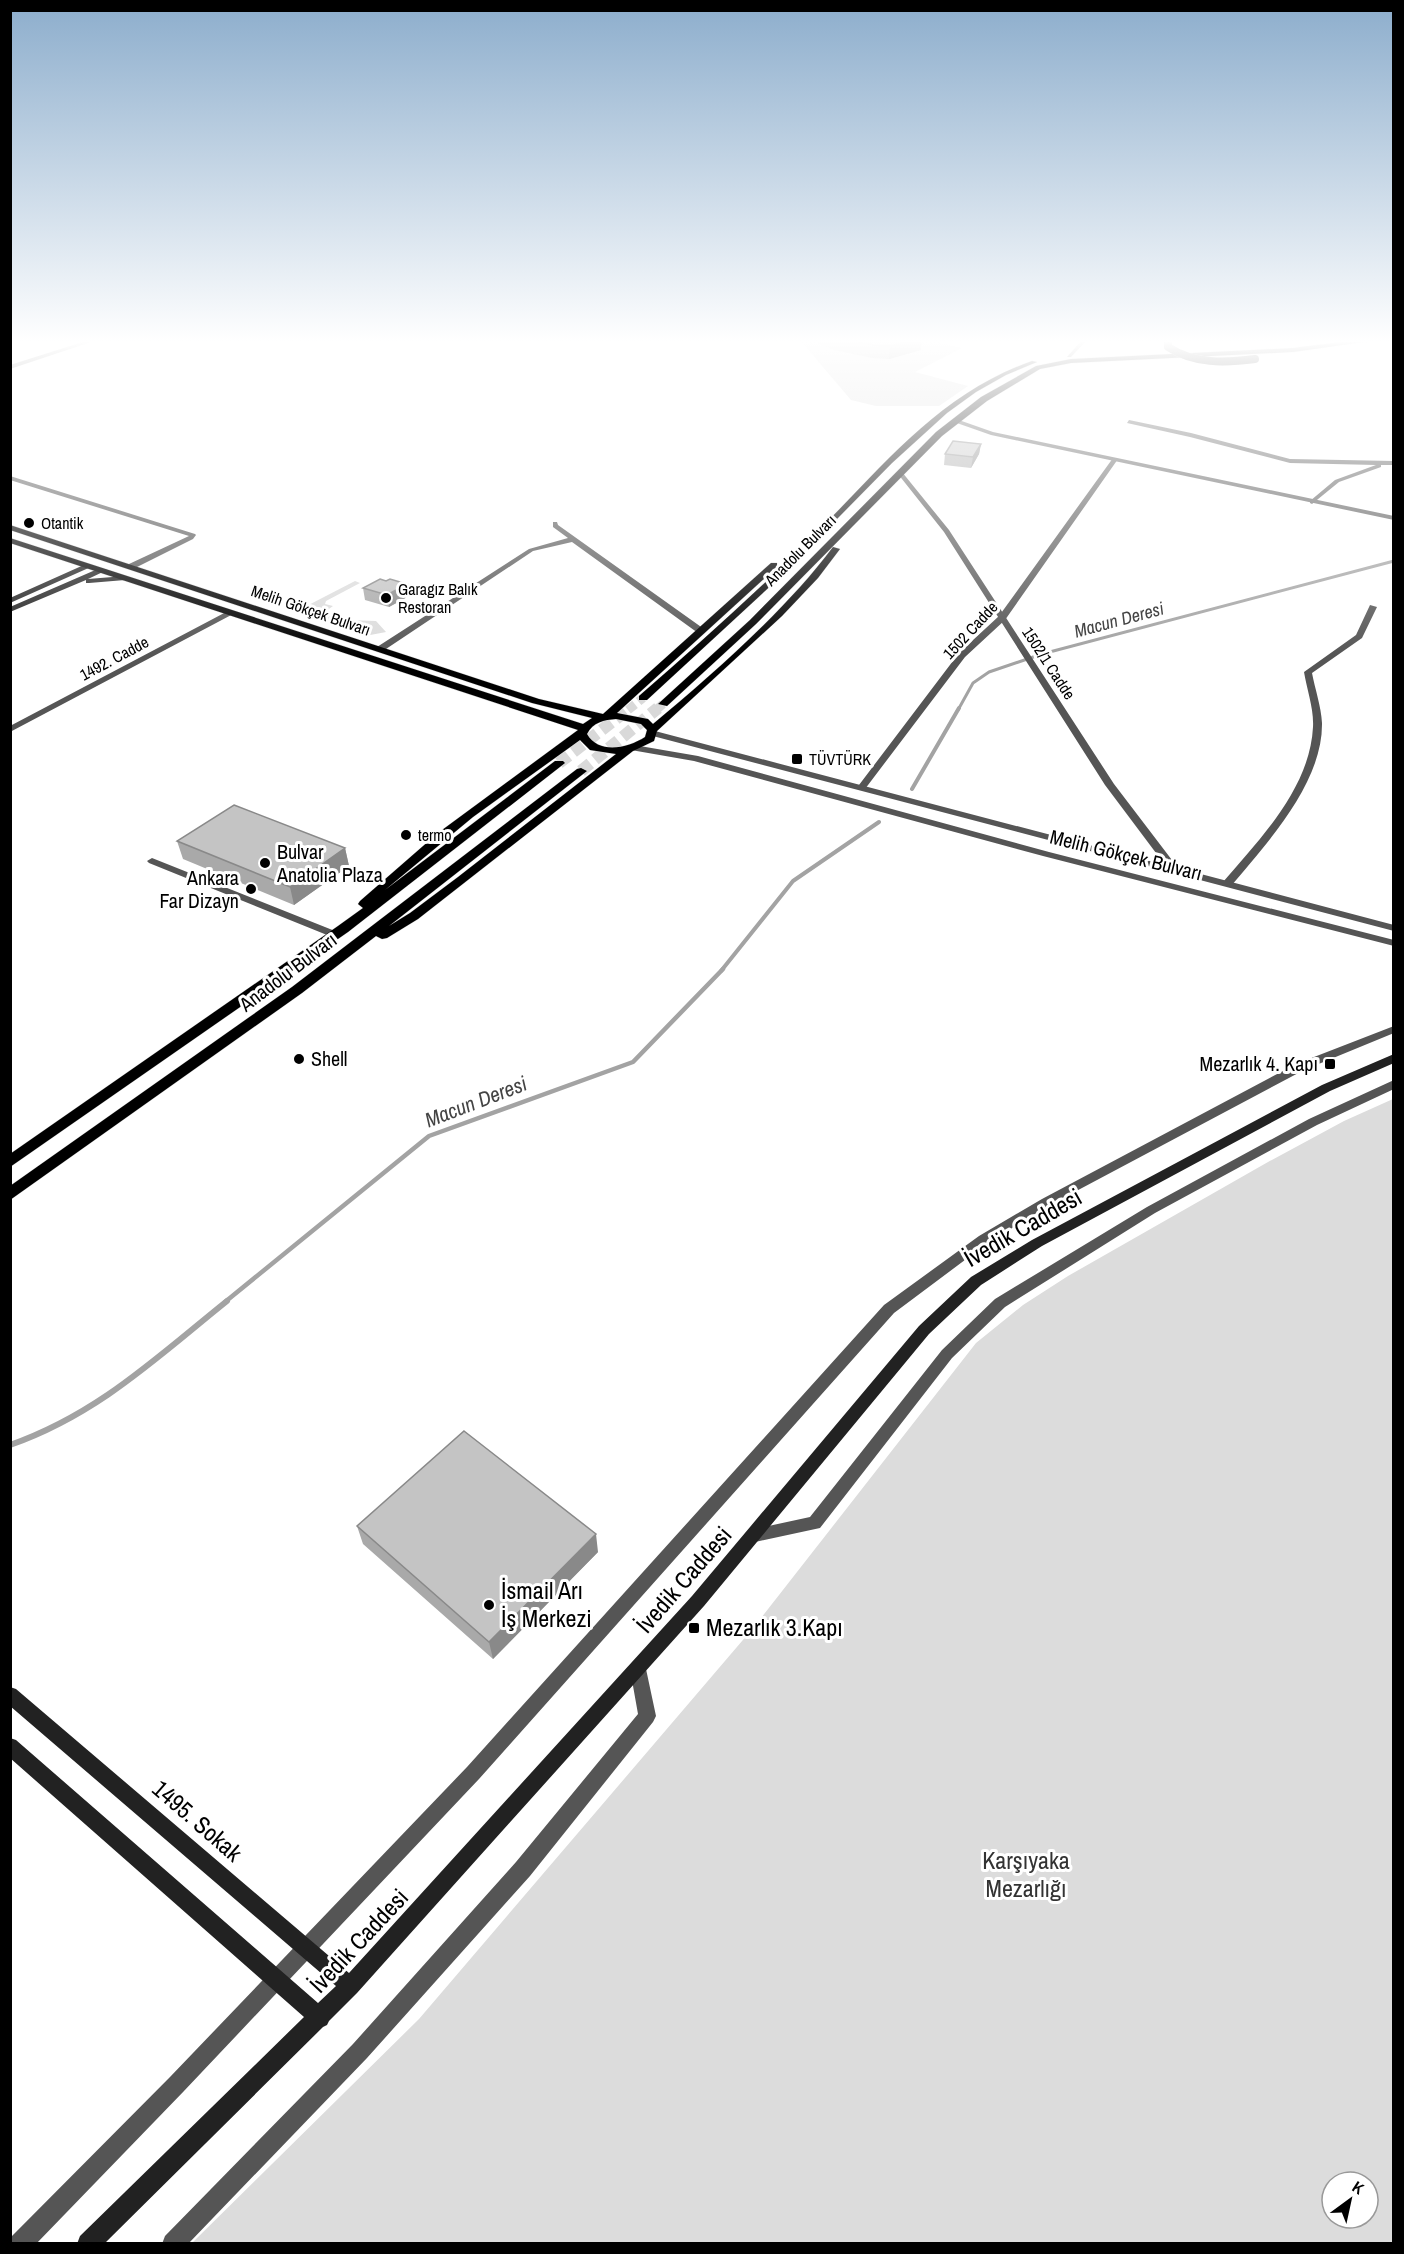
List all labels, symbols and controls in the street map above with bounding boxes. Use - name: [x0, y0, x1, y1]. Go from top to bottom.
- street label: Anadolu Bulvarı: [759, 509, 841, 591]
- place label: Otantik: [41, 512, 84, 534]
- marker: Otantik: [22, 516, 36, 530]
- place label: Garagız Balık Restoran: [398, 578, 478, 618]
- street label: Melih Gökçek Bulvarı: [248, 579, 374, 641]
- marker: Garagız Balık Restoran: [379, 591, 393, 605]
- street label: 1502 Cadde: [938, 596, 1002, 664]
- water label: Macun Deresi: [1071, 596, 1166, 643]
- street label: 1502/1 Cadde: [1017, 622, 1081, 704]
- street label: 1492. Cadde: [76, 631, 152, 685]
- place label: TÜVTÜRK: [809, 748, 871, 770]
- marker: TÜVTÜRK: [790, 752, 804, 766]
- street label: Melih Gökçek Bulvarı: [1047, 823, 1205, 886]
- place label: termo: [418, 824, 452, 846]
- marker: termo: [399, 828, 413, 842]
- place label: Bulvar Anatolia Plaza: [276, 838, 383, 888]
- marker: Bulvar Anatolia Plaza: [258, 856, 272, 870]
- place label: Ankara Far Dizayn: [160, 864, 239, 914]
- marker: Ankara Far Dizayn: [244, 882, 258, 896]
- street label: Anadolu Bulvarı: [233, 926, 342, 1018]
- place label: Shell: [311, 1045, 347, 1072]
- place label: Mezarlık 4. Kapı: [1200, 1050, 1318, 1077]
- marker: Shell: [292, 1052, 306, 1066]
- marker: Mezarlık 4. Kapı: [1323, 1057, 1337, 1071]
- water label: Macun Deresi: [421, 1069, 531, 1134]
- street label: İvedik Caddesi: [958, 1180, 1087, 1274]
- street label: İvedik Caddesi: [628, 1519, 738, 1639]
- place label: İsmail Arı İş Merkezi: [501, 1574, 592, 1634]
- marker: İsmail Arı İş Merkezi: [482, 1598, 496, 1612]
- place label: Mezarlık 3.Kapı: [706, 1611, 843, 1643]
- marker: Mezarlık 3.Kapı: [687, 1621, 701, 1635]
- street label: 1495. Sokak: [146, 1772, 250, 1868]
- park label: Karşıyaka Mezarlığı: [982, 1844, 1070, 1904]
- street label: İvedik Caddesi: [302, 1881, 415, 1999]
- north arrow: [1320, 2170, 1380, 2230]
- text: K: [1348, 2176, 1369, 2200]

